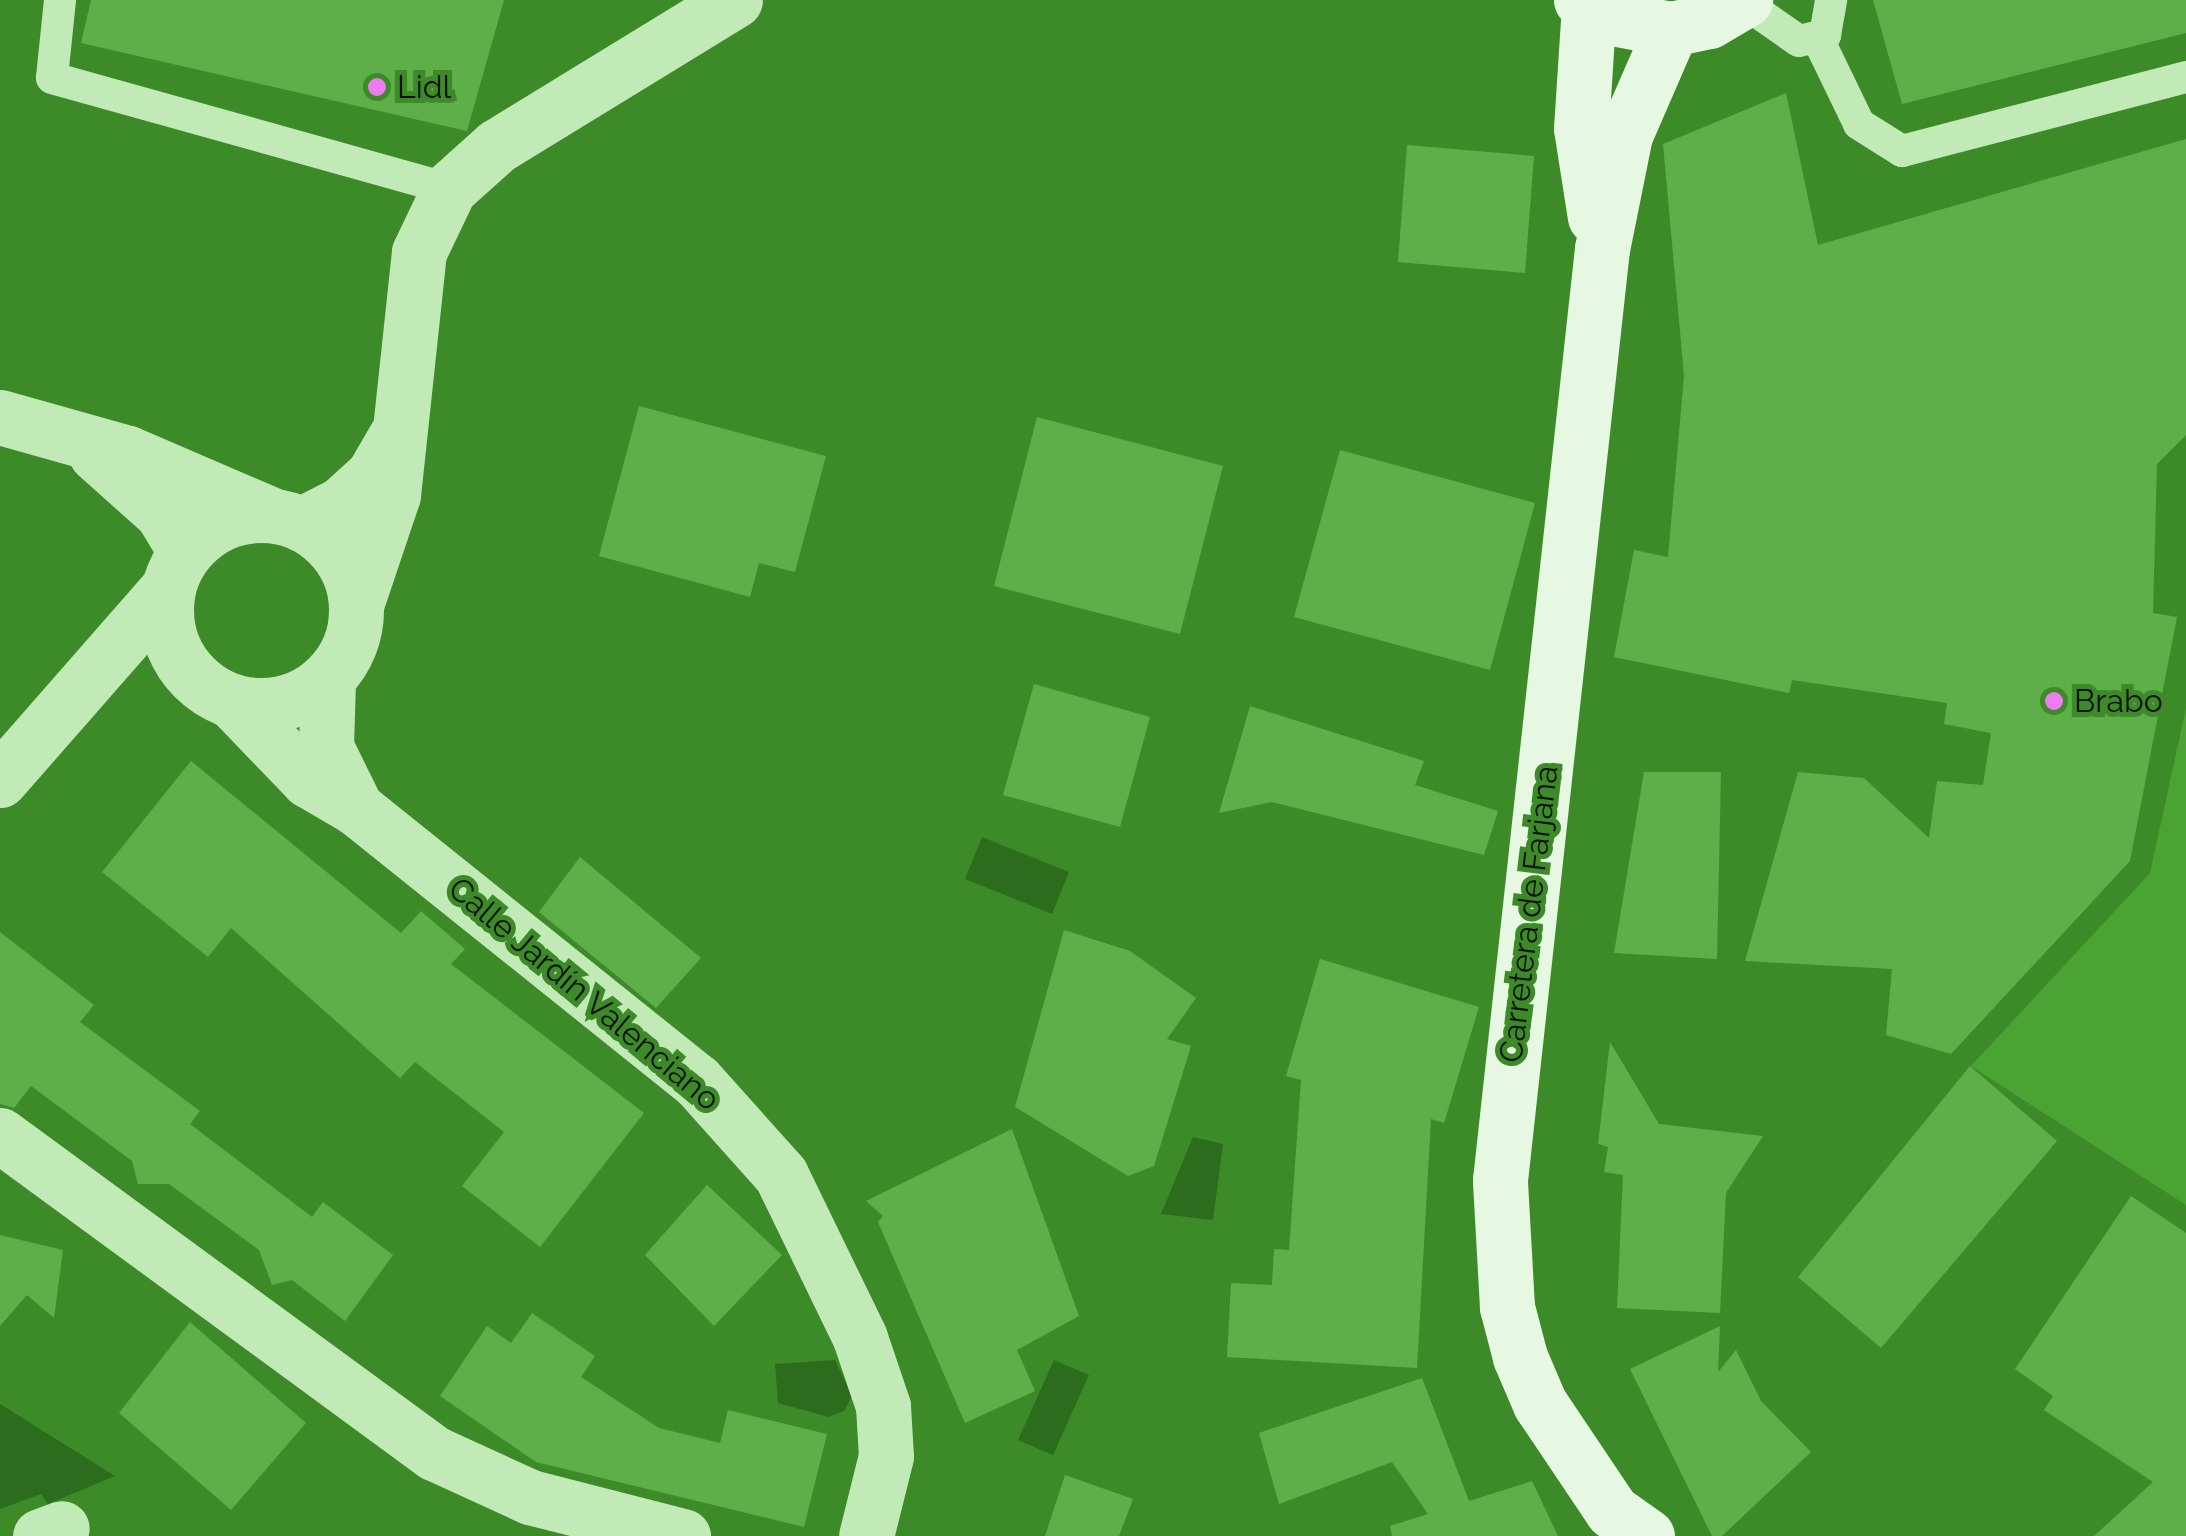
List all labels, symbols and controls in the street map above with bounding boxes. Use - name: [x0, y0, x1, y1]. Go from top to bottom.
- place label: Lidl: [397, 68, 451, 106]
- marker: Lidl: [366, 76, 388, 98]
- place label: Brabo: [2074, 682, 2163, 720]
- marker: Brabo: [2043, 690, 2065, 712]
- street label: Carretera de Farjana: [1492, 763, 1566, 1065]
- street label: Calle Jardín Valenciano: [440, 869, 728, 1119]

